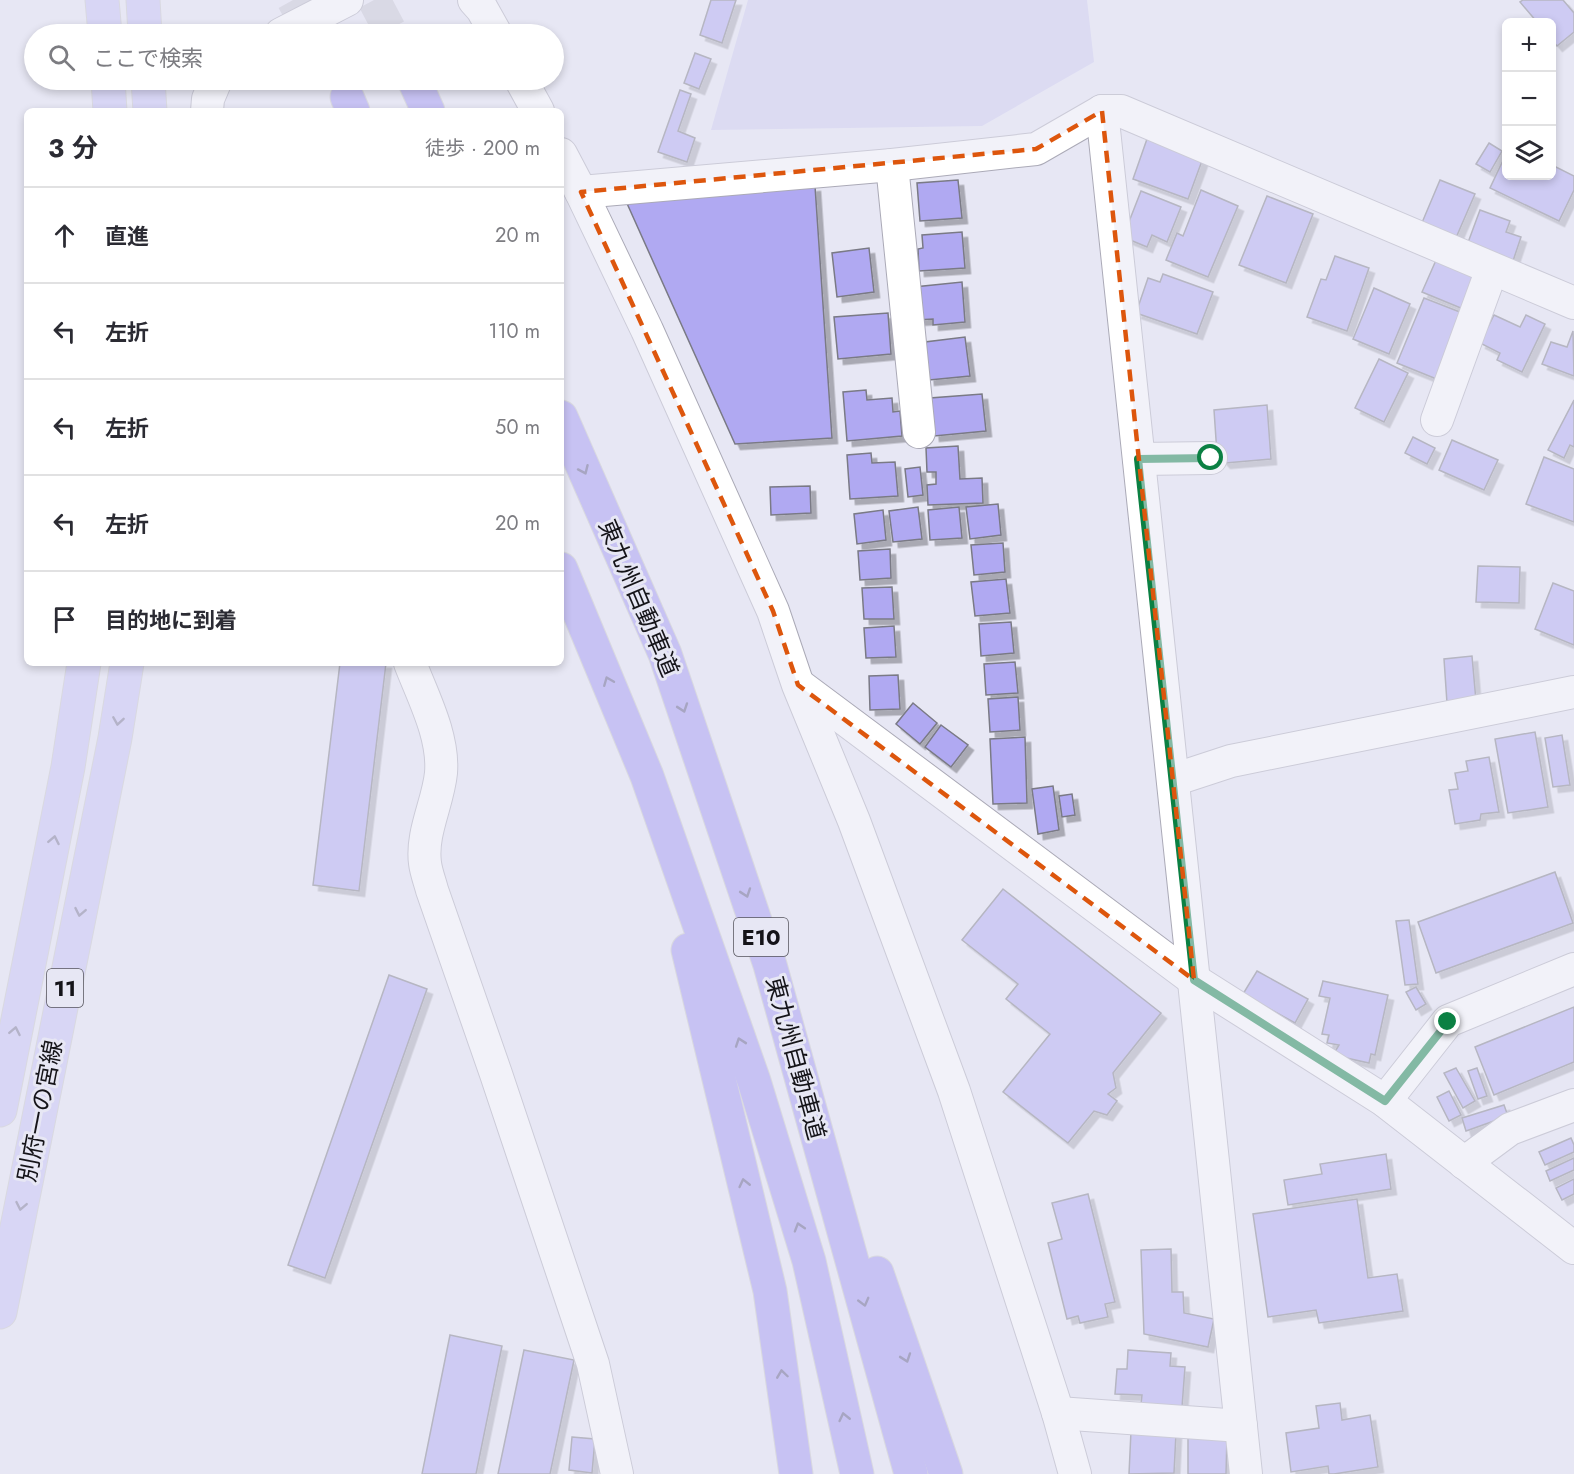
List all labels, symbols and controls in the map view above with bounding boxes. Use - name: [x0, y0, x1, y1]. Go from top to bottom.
- map controls: [1502, 18, 1556, 180]
- button: +: [1502, 18, 1556, 72]
- search box: [24, 24, 564, 90]
- icon: search: [45, 41, 78, 74]
- text: ここで検索: [93, 42, 203, 74]
- button: −: [1502, 72, 1556, 126]
- button: layers: [1502, 126, 1556, 180]
- text: 3 分: [48, 129, 98, 167]
- text: 徒歩 · 200 m: [425, 134, 540, 163]
- icon: ahead: [48, 219, 81, 252]
- text: 直進: [105, 220, 149, 252]
- text: 20 m: [495, 221, 540, 250]
- icon: left: [48, 315, 81, 348]
- text: 左折: [105, 316, 149, 348]
- text: 110 m: [488, 317, 540, 346]
- icon: left: [48, 411, 81, 444]
- text: 左折: [105, 412, 149, 444]
- text: 50 m: [495, 413, 540, 442]
- route start: [1197, 444, 1223, 470]
- one-way arrow: [577, 464, 589, 475]
- icon: left: [48, 507, 81, 540]
- text: 左折: [105, 508, 149, 540]
- text: 20 m: [495, 509, 540, 538]
- street label: 東九州自動車道: [590, 514, 688, 682]
- icon: arrive: [48, 603, 81, 636]
- text: 目的地に到着: [105, 604, 237, 636]
- one-way arrow: [603, 676, 616, 687]
- one-way arrow: [676, 703, 688, 713]
- one-way arrow: [112, 716, 124, 725]
- one-way arrow: [47, 836, 60, 846]
- one-way arrow: [738, 887, 751, 898]
- one-way arrow: [74, 907, 87, 917]
- road number: E10: [734, 918, 788, 956]
- road number: 11: [47, 969, 83, 1007]
- street label: 東九州自動車道: [757, 972, 835, 1144]
- route end: [1434, 1008, 1460, 1034]
- one-way arrow: [8, 1027, 21, 1037]
- street label: 別府一の宮線: [9, 1037, 71, 1185]
- one-way arrow: [735, 1037, 748, 1047]
- one-way arrow: [739, 1179, 752, 1189]
- one-way arrow: [15, 1201, 28, 1211]
- one-way arrow: [794, 1222, 806, 1233]
- one-way arrow: [856, 1297, 869, 1307]
- one-way arrow: [898, 1352, 911, 1363]
- one-way arrow: [776, 1370, 788, 1379]
- one-way arrow: [839, 1412, 852, 1422]

